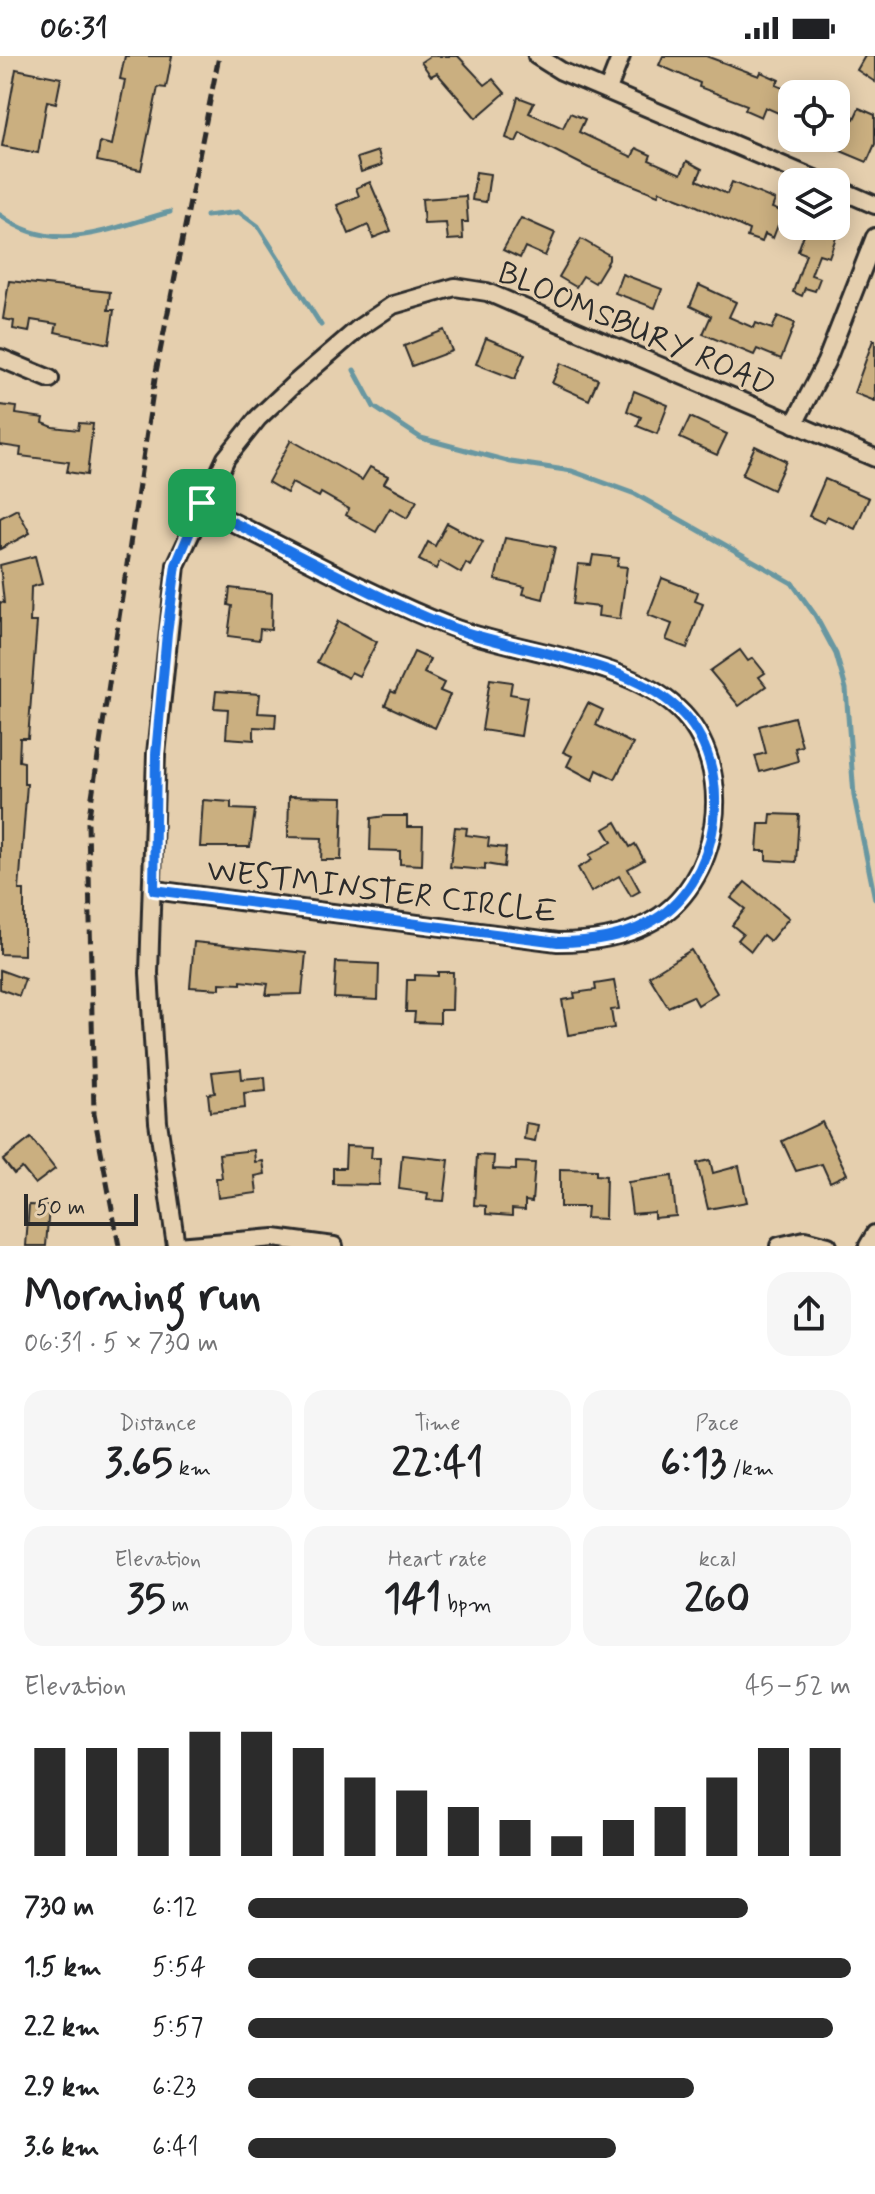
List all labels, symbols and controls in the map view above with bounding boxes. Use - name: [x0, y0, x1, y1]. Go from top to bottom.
- text: 06:31: [40, 9, 108, 48]
- map controls: [778, 80, 850, 240]
- button: locate: [778, 80, 850, 152]
- button: layers: [778, 168, 850, 240]
- street label: BLOOMSBURY ROAD: [491, 252, 781, 407]
- pin: [168, 469, 236, 537]
- icon: arrive: [180, 481, 224, 525]
- street label: WESTMINSTER CIRCLE: [204, 850, 559, 934]
- scale bar: [24, 1190, 138, 1226]
- text: 50 m: [36, 1194, 85, 1222]
- text: Morning run: [24, 1268, 261, 1326]
- button: share: [767, 1272, 851, 1356]
- text: 06:31 · 5 × 730 m: [24, 1327, 218, 1361]
- text: Distance: [119, 1410, 197, 1438]
- text: Time: [414, 1410, 461, 1438]
- text: Pace: [695, 1410, 739, 1438]
- text: 3.65: [105, 1438, 173, 1490]
- text: 22:41: [392, 1438, 483, 1490]
- text: 6:13: [660, 1438, 726, 1490]
- text: km: [173, 1455, 211, 1483]
- text: /km: [726, 1455, 774, 1483]
- text: Elevation: [115, 1546, 201, 1574]
- text: Heart rate: [388, 1546, 487, 1574]
- text: kcal: [699, 1546, 736, 1574]
- text: 35: [126, 1574, 166, 1626]
- text: 141: [384, 1574, 441, 1626]
- text: 260: [684, 1574, 750, 1626]
- text: m: [166, 1591, 189, 1619]
- text: bpm: [441, 1591, 491, 1619]
- text: Elevation: [24, 1670, 126, 1704]
- text: 45–52 m: [745, 1670, 851, 1704]
- text: 730 m: [24, 1891, 94, 1925]
- text: 6:12: [152, 1891, 198, 1925]
- text: 1.5 km: [24, 1951, 102, 1985]
- text: 5:54: [152, 1951, 206, 1985]
- text: 2.2 km: [24, 2011, 100, 2045]
- text: 5:57: [152, 2011, 203, 2045]
- text: 2.9 km: [24, 2071, 100, 2105]
- text: 6:23: [152, 2071, 196, 2105]
- text: 3.6 km: [24, 2131, 99, 2165]
- text: 6:41: [152, 2131, 199, 2165]

